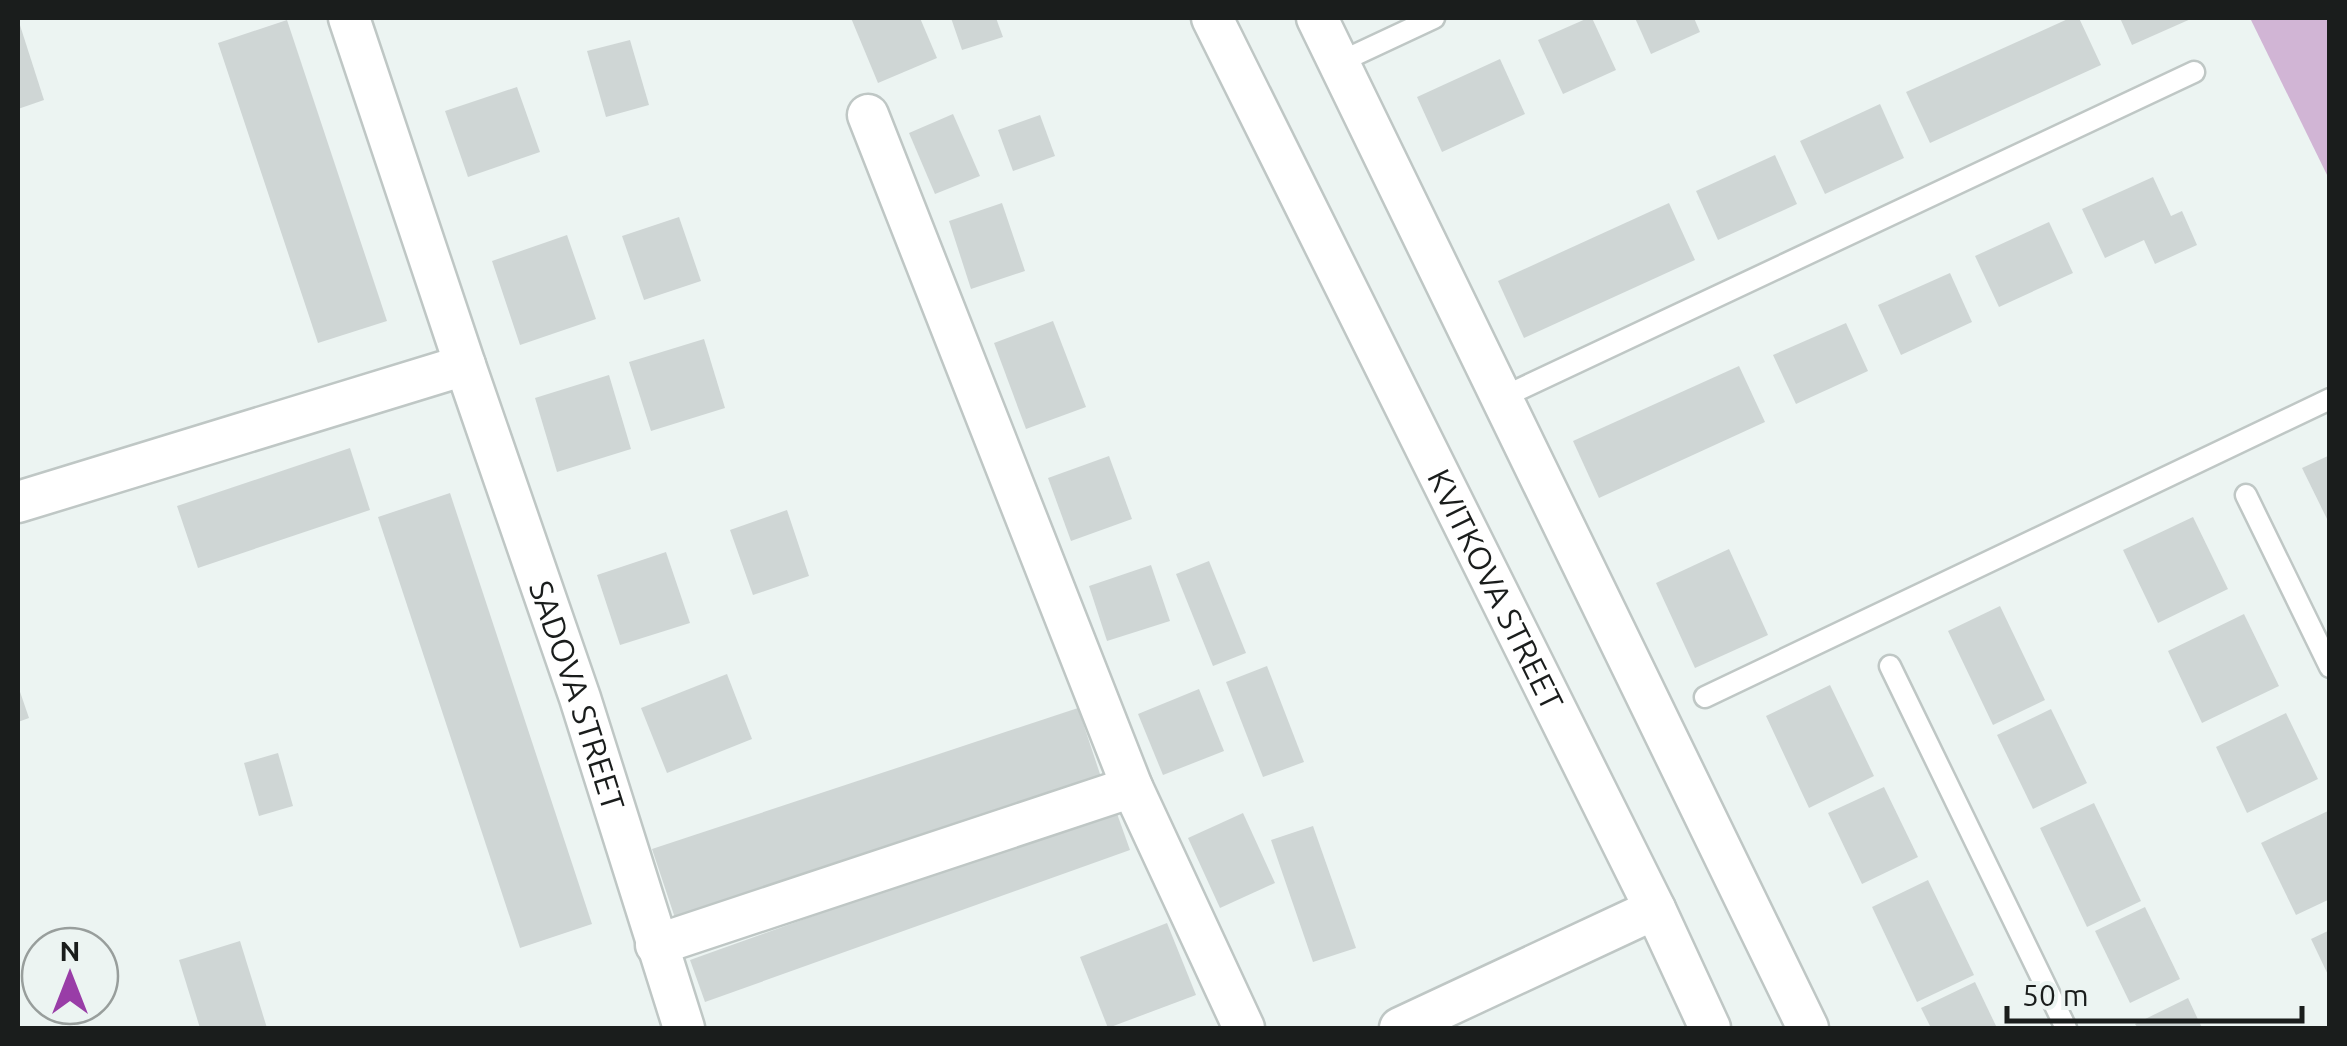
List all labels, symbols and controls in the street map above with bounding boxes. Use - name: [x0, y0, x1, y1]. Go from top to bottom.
- street label: KVITKOVA STREET: [1421, 463, 1571, 716]
- street label: SADOVA STREET: [523, 576, 632, 815]
- north arrow: [20, 926, 120, 1026]
- text: N: [60, 935, 80, 966]
- scale bar: [2007, 961, 2302, 1023]
- text: 50 m: [2022, 978, 2089, 1012]

